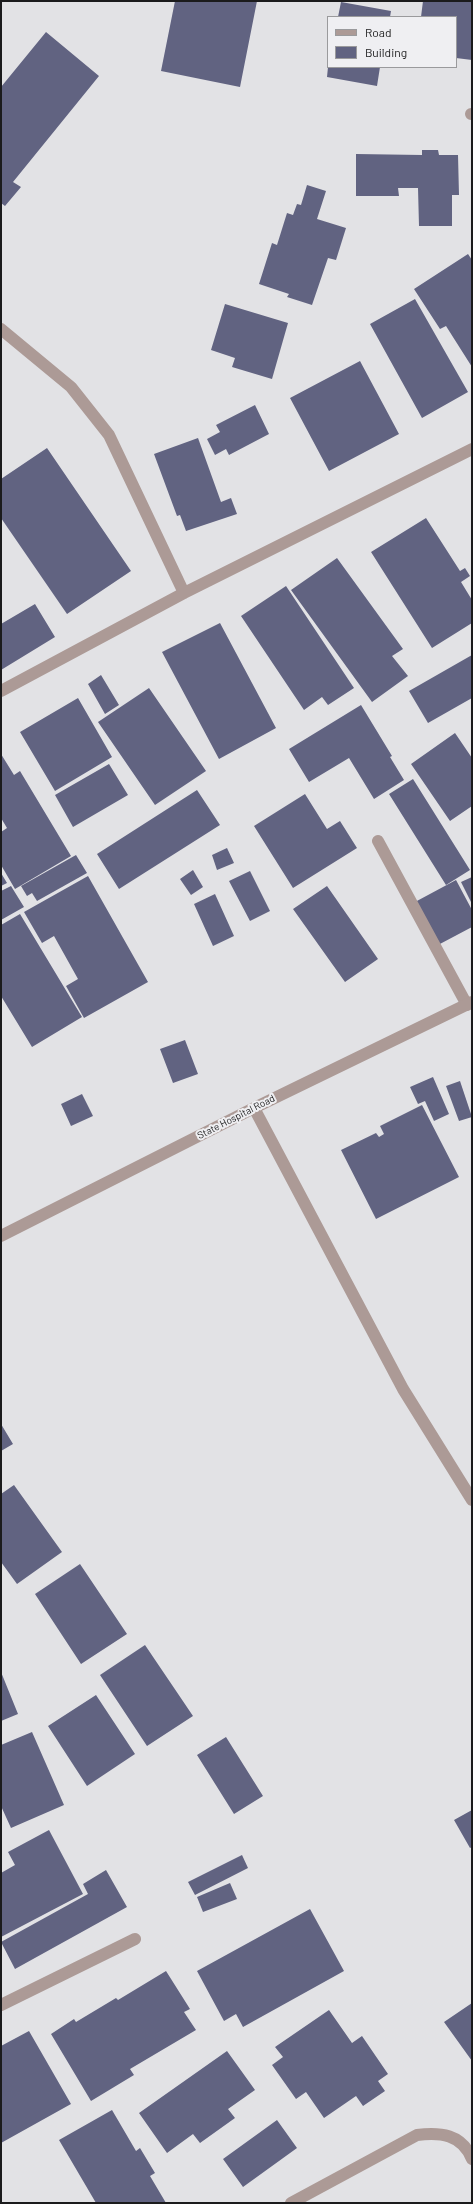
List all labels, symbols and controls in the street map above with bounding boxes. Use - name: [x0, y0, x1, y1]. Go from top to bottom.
- legend: [327, 16, 457, 68]
- text: Road: [365, 25, 392, 39]
- text: Building: [365, 45, 407, 59]
- street label: State Hospital Road: [195, 1092, 277, 1142]

